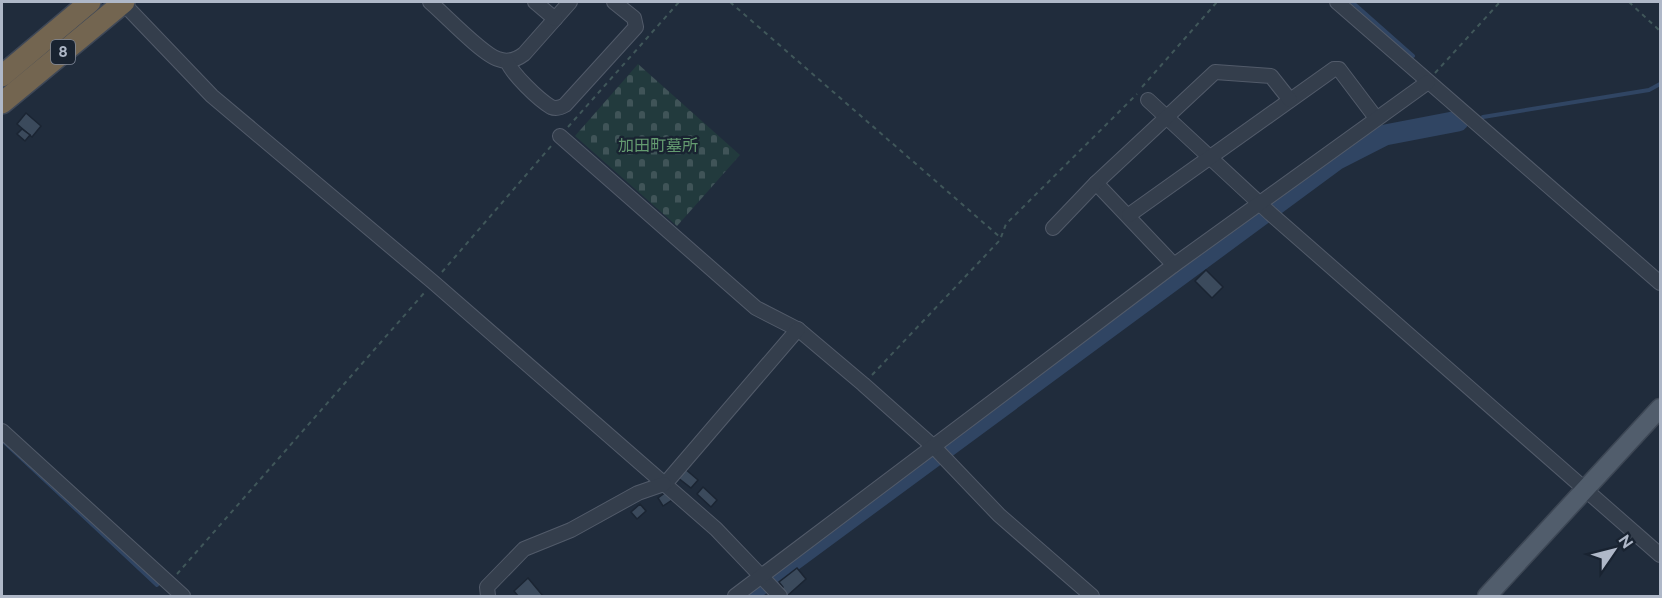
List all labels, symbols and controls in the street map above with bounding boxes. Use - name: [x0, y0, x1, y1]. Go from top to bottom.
- road number: 8: [51, 40, 75, 64]
- park label: 加田町墓所: [618, 136, 698, 155]
- north arrow: [1584, 520, 1644, 580]
- text: N: [1615, 531, 1637, 552]

